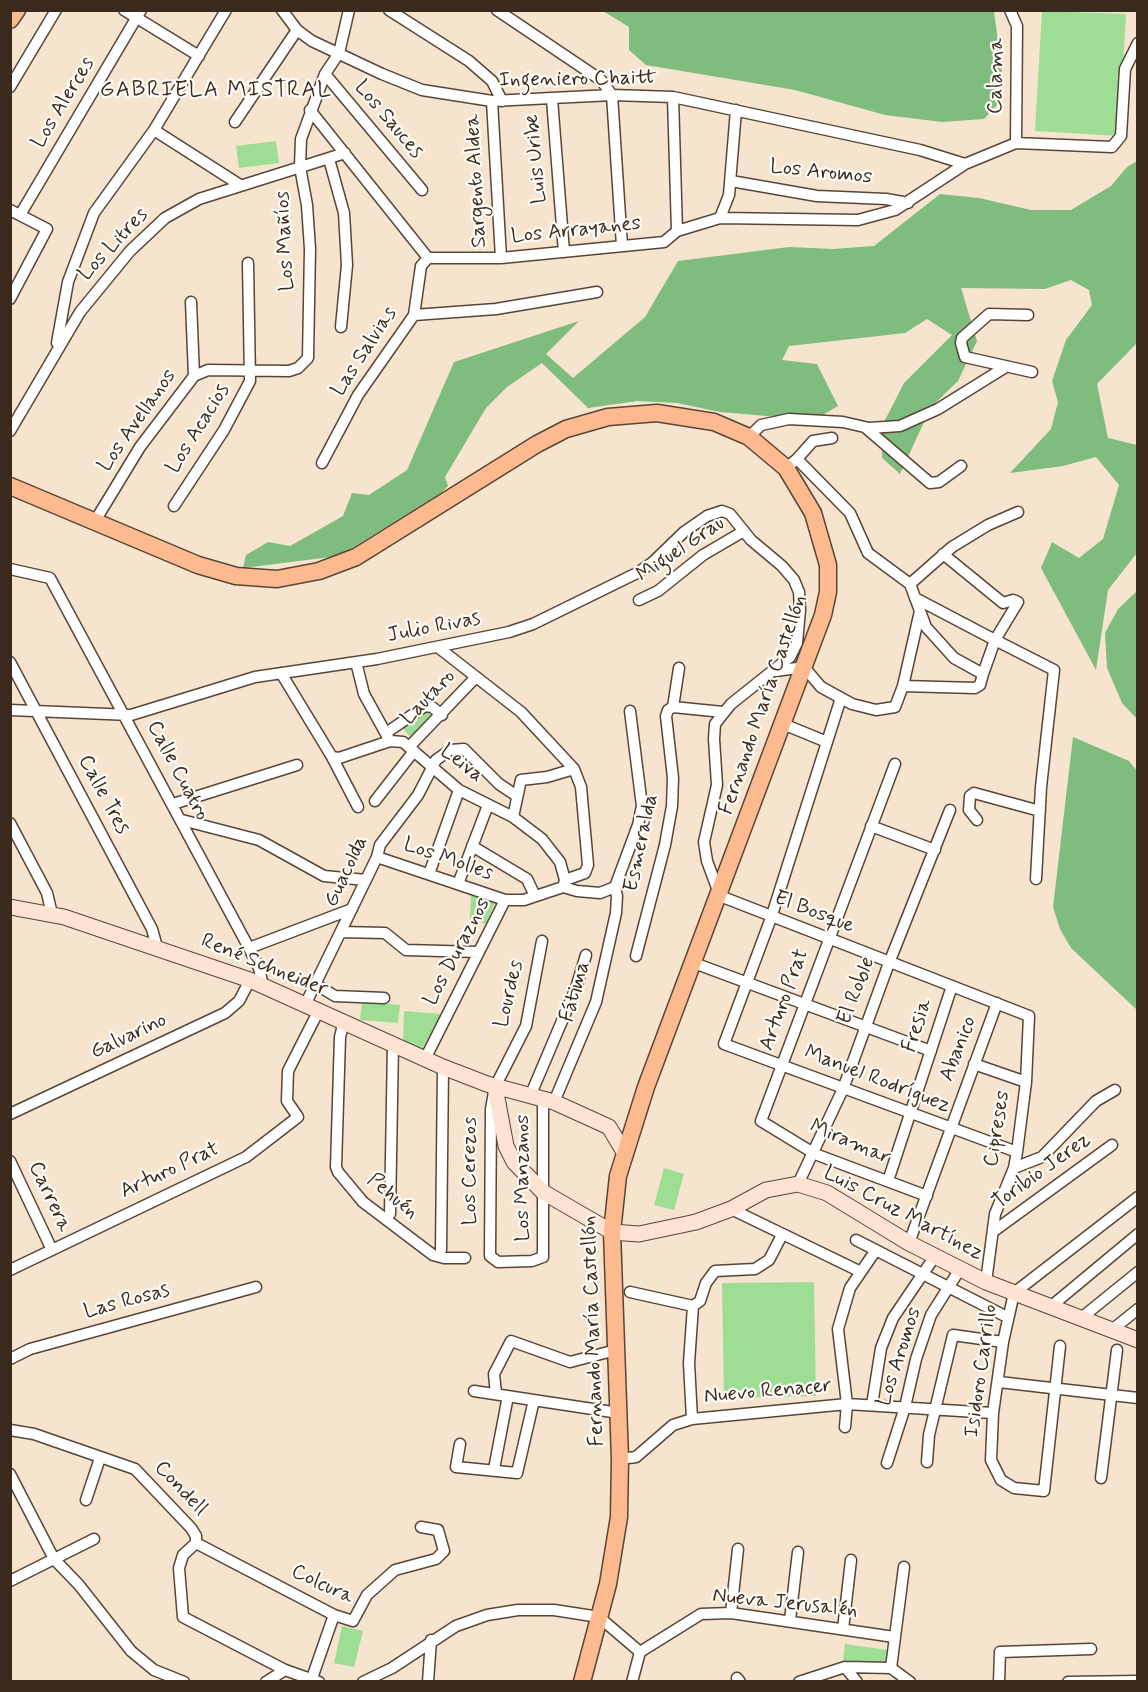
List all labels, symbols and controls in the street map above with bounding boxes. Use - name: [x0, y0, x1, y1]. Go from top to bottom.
- street label: Calama: [984, 38, 1010, 114]
- street label: Los Alerces: [27, 53, 101, 153]
- street label: Ingeniero Chaitt: [499, 66, 657, 94]
- street label: Los Sauces: [348, 76, 428, 164]
- district label: GABRIELA MISTRAL: [98, 78, 334, 104]
- street label: Luis Uribe: [521, 113, 553, 205]
- street label: Sargento Aldea: [461, 114, 493, 248]
- street label: Los Aromos: [769, 155, 873, 191]
- street label: Los Mañíos: [271, 190, 301, 292]
- street label: Los Litres: [74, 203, 154, 287]
- street label: Los Arrayanes: [510, 212, 642, 250]
- street label: Las Salvias: [327, 302, 403, 402]
- street label: Los Avellanos: [93, 365, 183, 477]
- street label: Los Acacios: [162, 379, 236, 479]
- street label: Miguel Grau: [632, 511, 730, 589]
- street label: Fernando María Castellón: [715, 592, 813, 818]
- street label: Julio Rivas: [385, 607, 483, 649]
- street label: Lautaro: [396, 665, 462, 731]
- street label: Calle Cuatro: [140, 717, 214, 825]
- street label: Leiva: [434, 740, 488, 788]
- street label: Calle Tres: [72, 751, 134, 839]
- street label: Esmeralda: [619, 792, 665, 894]
- street label: Guacolda: [320, 833, 374, 911]
- street label: Los Molles: [400, 833, 496, 887]
- street label: El Bosque: [770, 886, 858, 940]
- street label: Los Duraznos: [419, 894, 497, 1010]
- street label: René Schneider: [197, 929, 331, 1003]
- street label: Arturo Prat: [755, 946, 815, 1054]
- street label: El Roble: [833, 954, 881, 1028]
- street label: Lourdes: [490, 958, 530, 1030]
- street label: Fátima: [555, 959, 597, 1025]
- street label: Fresia: [898, 996, 938, 1056]
- street label: Galvarino: [87, 1008, 171, 1066]
- street label: Abanico: [935, 1013, 983, 1085]
- street label: Manuel Rodríguez: [800, 1041, 954, 1119]
- street label: Cipreses: [980, 1089, 1016, 1169]
- street label: Los Manzanos: [511, 1115, 537, 1241]
- street label: Miramar: [806, 1115, 894, 1171]
- street label: Los Cerezos: [458, 1117, 484, 1225]
- street label: Toribio Jerez: [988, 1128, 1096, 1216]
- street label: Arturo Prat: [116, 1137, 224, 1205]
- street label: Carrera: [22, 1158, 76, 1236]
- street label: Luis Cruz Martínez: [819, 1161, 987, 1267]
- street label: Pehuén: [361, 1168, 423, 1226]
- street label: Fernando María Castellón: [577, 1215, 611, 1447]
- street label: Las Rosas: [81, 1278, 173, 1326]
- street label: Isidoro Carrillo: [960, 1303, 1004, 1439]
- street label: Los Aromos: [872, 1304, 928, 1410]
- street label: Nuevo Renacer: [703, 1374, 833, 1410]
- street label: Condell: [148, 1456, 212, 1522]
- street label: Colcura: [287, 1560, 357, 1610]
- street label: Nueva Jerusalén: [711, 1584, 859, 1624]

